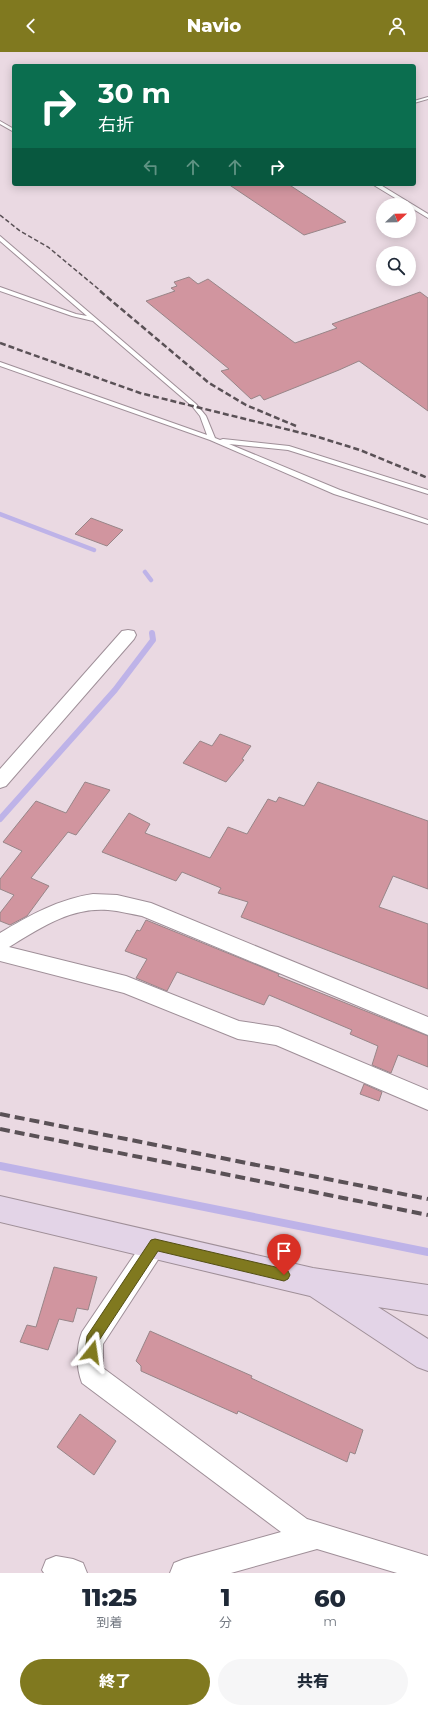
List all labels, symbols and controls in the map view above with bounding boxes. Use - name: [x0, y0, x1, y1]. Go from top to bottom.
- icon: back: [20, 15, 42, 37]
- text: Navio: [187, 15, 241, 37]
- icon: person: [386, 15, 408, 37]
- text: 30 m: [98, 76, 171, 110]
- icon: right: [32, 80, 84, 132]
- text: 右折: [98, 114, 134, 136]
- icon: left: [140, 156, 162, 178]
- icon: ahead: [182, 156, 204, 178]
- icon: ahead: [224, 156, 246, 178]
- icon: right: [266, 156, 288, 178]
- north arrow: [376, 198, 416, 238]
- map controls: [376, 198, 416, 286]
- button: search: [376, 246, 416, 286]
- pin: [267, 1234, 301, 1275]
- icon: arrive: [273, 1240, 295, 1262]
- position arrow: [71, 1331, 113, 1373]
- text: 11:25: [82, 1583, 137, 1612]
- text: 1: [221, 1583, 230, 1612]
- text: 60: [314, 1584, 346, 1613]
- text: m: [323, 1613, 337, 1629]
- text: 到着: [97, 1614, 123, 1630]
- text: 分: [219, 1614, 232, 1630]
- button: 終了: [20, 1659, 210, 1705]
- button: 共有: [218, 1659, 408, 1705]

